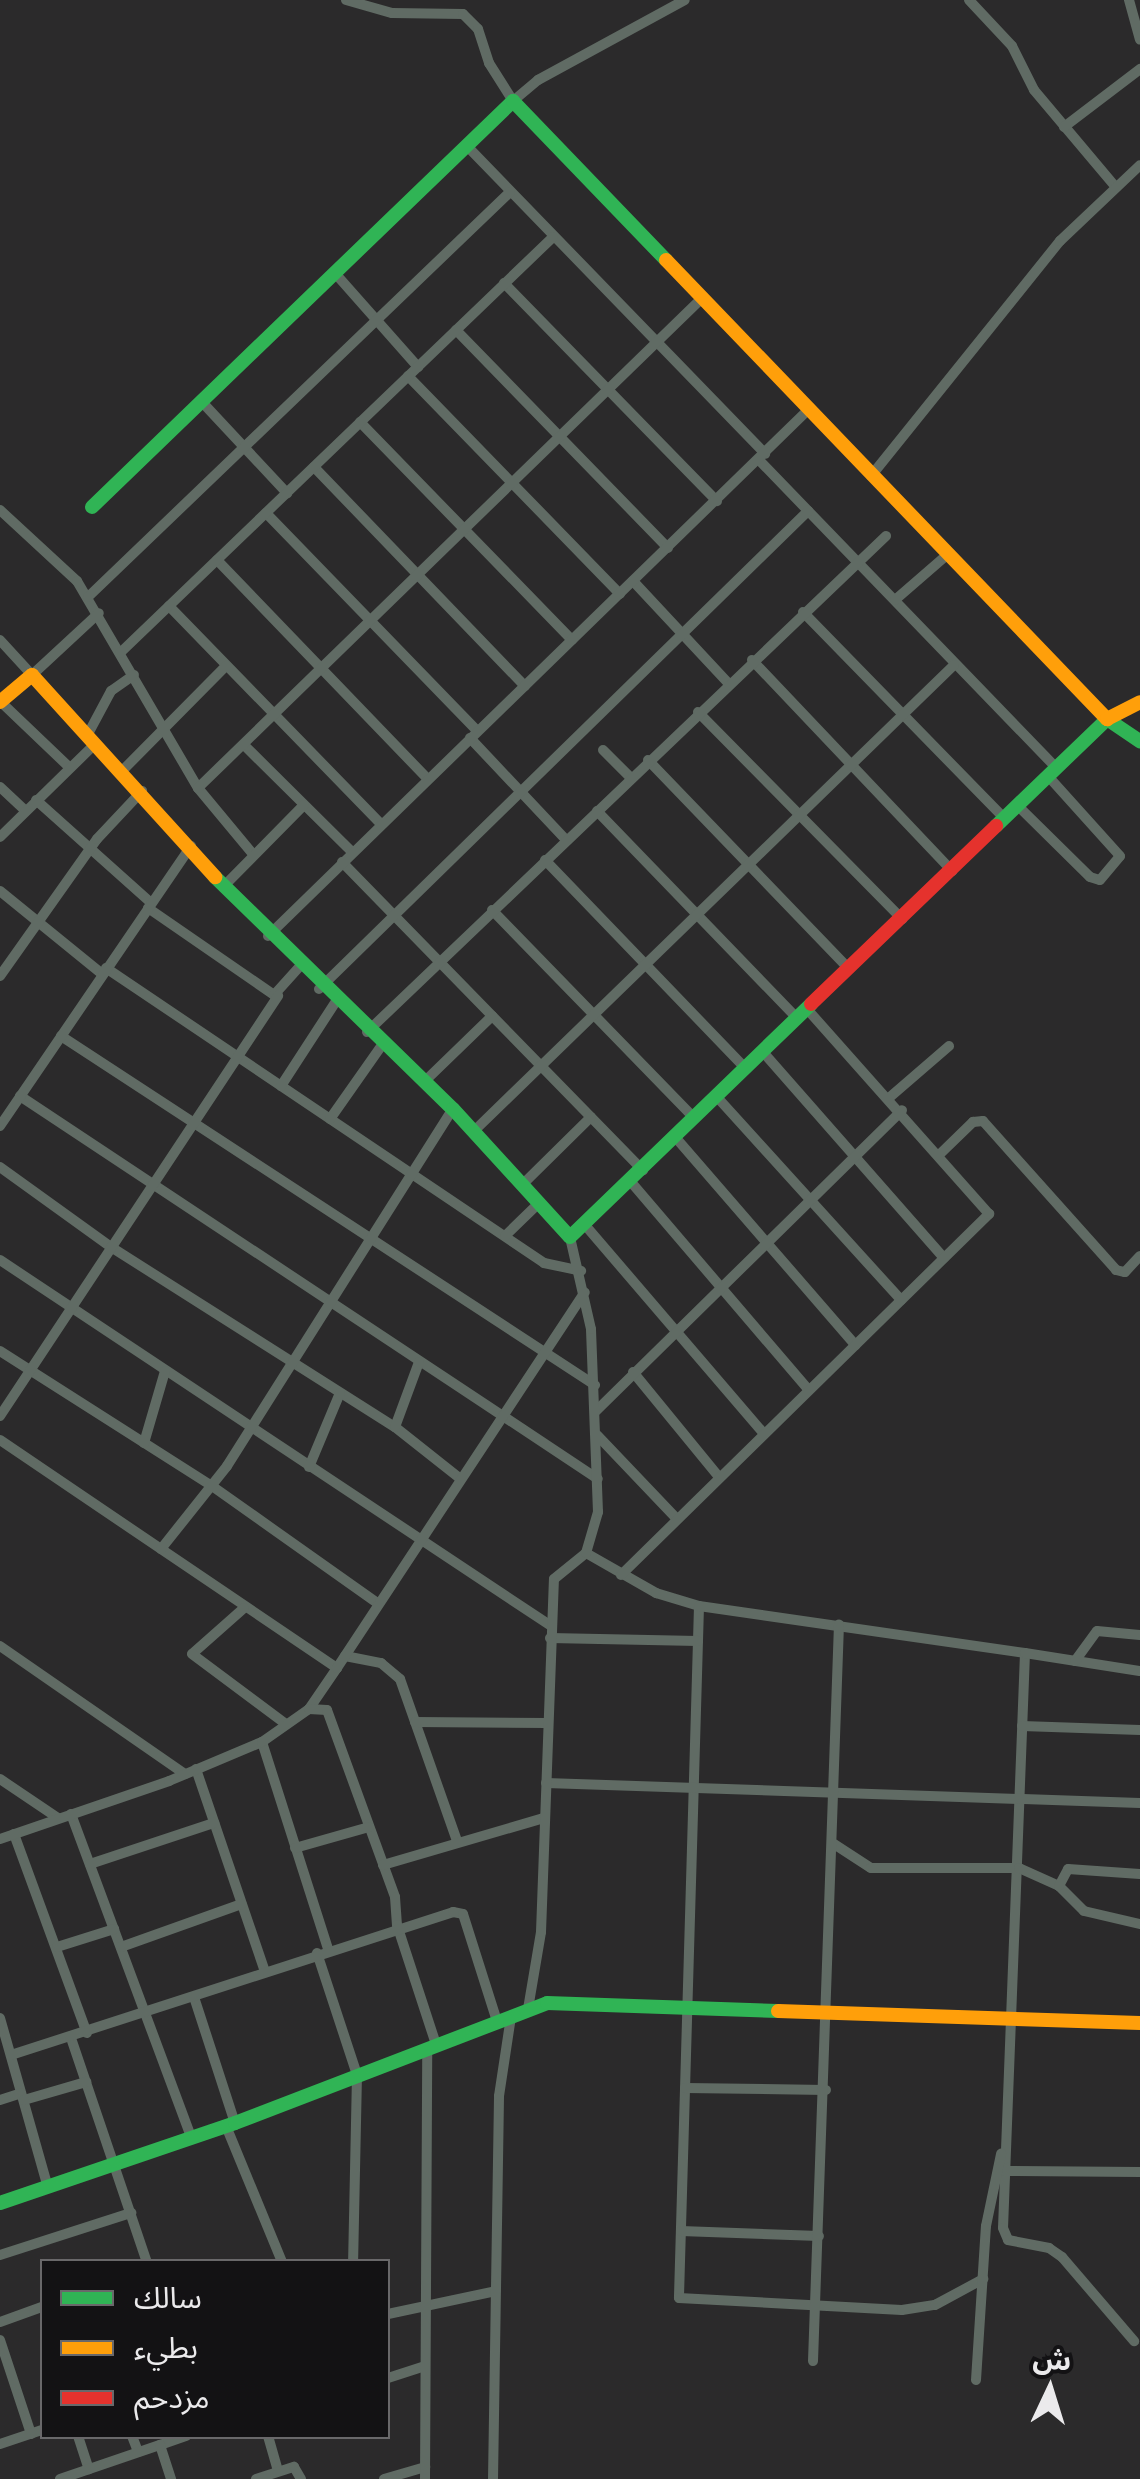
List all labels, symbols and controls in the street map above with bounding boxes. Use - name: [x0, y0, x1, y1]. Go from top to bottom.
- legend: [40, 2259, 390, 2439]
- text: سالك: [134, 2280, 202, 2314]
- text: بطيء: [134, 2330, 198, 2364]
- north arrow: [1000, 2339, 1100, 2439]
- text: ش: [1032, 2342, 1072, 2375]
- text: مزدحم: [134, 2380, 210, 2414]

